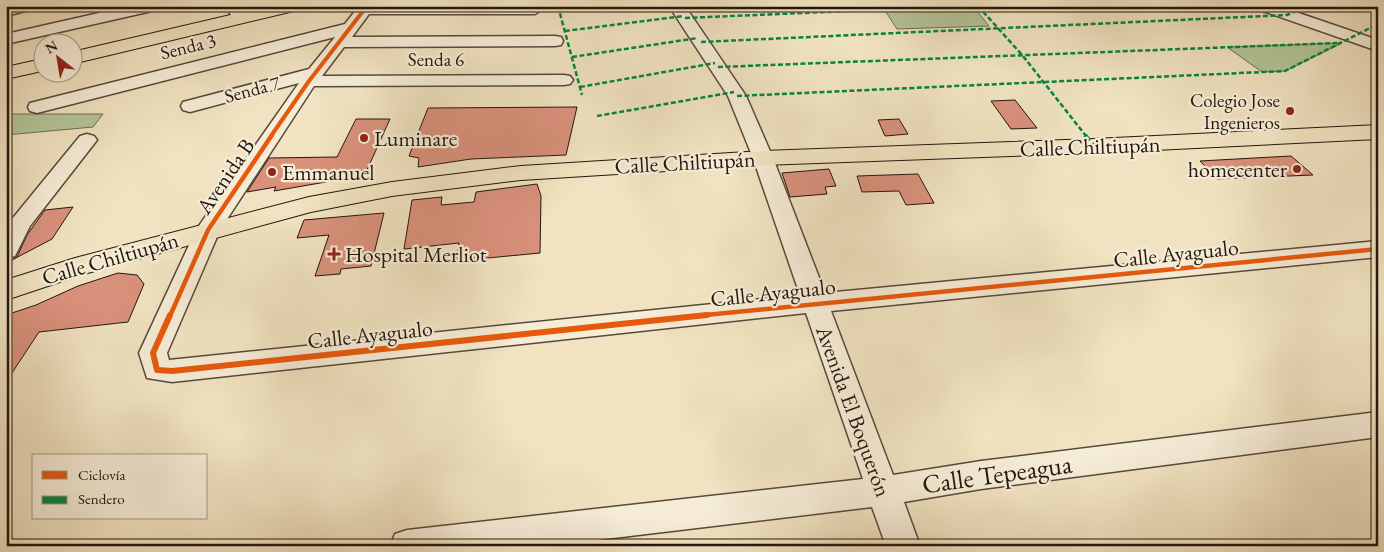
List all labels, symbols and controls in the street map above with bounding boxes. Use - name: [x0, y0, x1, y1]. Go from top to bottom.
- street label: Senda 3: [158, 28, 219, 65]
- north arrow: [32, 32, 82, 82]
- text: N: [42, 36, 61, 57]
- street label: Senda 6: [408, 47, 464, 72]
- street label: Senda 7: [222, 70, 283, 109]
- place label: Colegio Jose Ingenieros: [1190, 88, 1280, 135]
- marker: Colegio Jose Ingenieros: [1284, 105, 1296, 117]
- place label: Luminare: [374, 124, 458, 153]
- street label: Calle Chiltiupán: [1019, 130, 1161, 163]
- marker: Luminare: [358, 132, 370, 144]
- street label: Avenida B: [189, 133, 261, 221]
- street label: Calle Chiltiupán: [614, 144, 756, 181]
- place label: homecenter: [1188, 155, 1288, 184]
- place label: Emmanuel: [282, 158, 375, 187]
- marker: homecenter: [1291, 163, 1303, 175]
- marker: Emmanuel: [266, 166, 278, 178]
- street label: Calle Chiltiupán: [38, 225, 182, 292]
- street label: Calle Ayagualo: [1112, 232, 1240, 274]
- place label: Hospital Merliot: [345, 240, 487, 269]
- marker: Hospital Merliot: [327, 247, 341, 261]
- street label: Calle Ayagualo: [709, 271, 837, 313]
- street label: Calle Ayagualo: [306, 313, 434, 355]
- street label: Avenida El Boquerón: [809, 321, 898, 501]
- street label: Calle Tepeagua: [920, 447, 1075, 501]
- legend: [32, 454, 208, 520]
- text: Ciclovía: [78, 465, 125, 484]
- text: Sendero: [78, 489, 125, 508]

